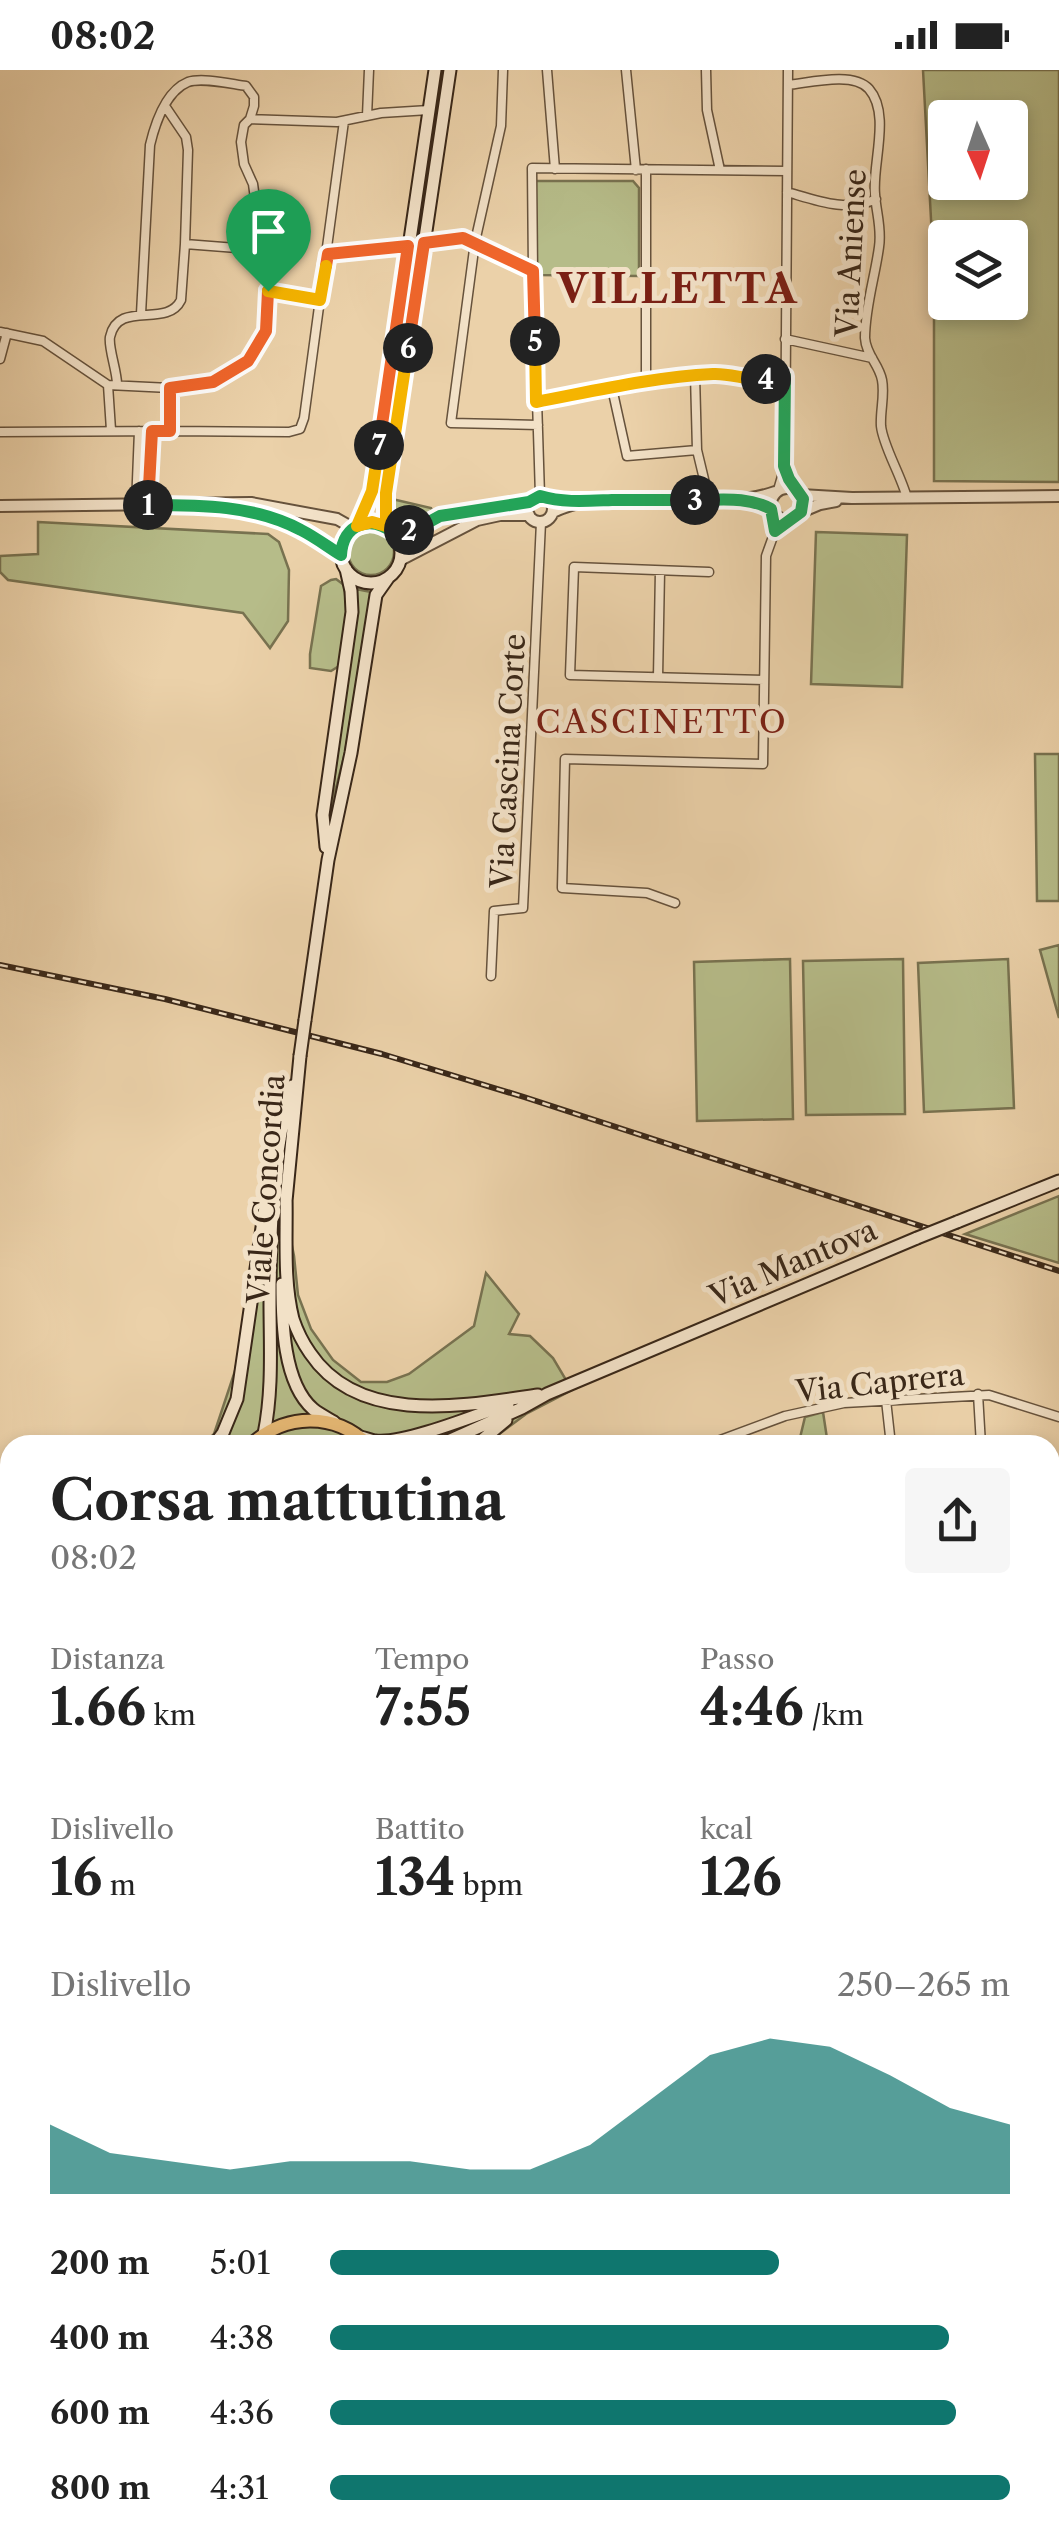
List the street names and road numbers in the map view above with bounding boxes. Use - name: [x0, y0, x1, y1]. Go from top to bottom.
- street label: Via Aniense: [828, 168, 874, 339]
- street label: Via Cascina Corte: [483, 633, 533, 890]
- street label: Viale Concordia: [239, 1073, 292, 1306]
- street label: Via Mantova: [703, 1211, 882, 1315]
- street label: Via Caprera: [793, 1356, 966, 1410]

